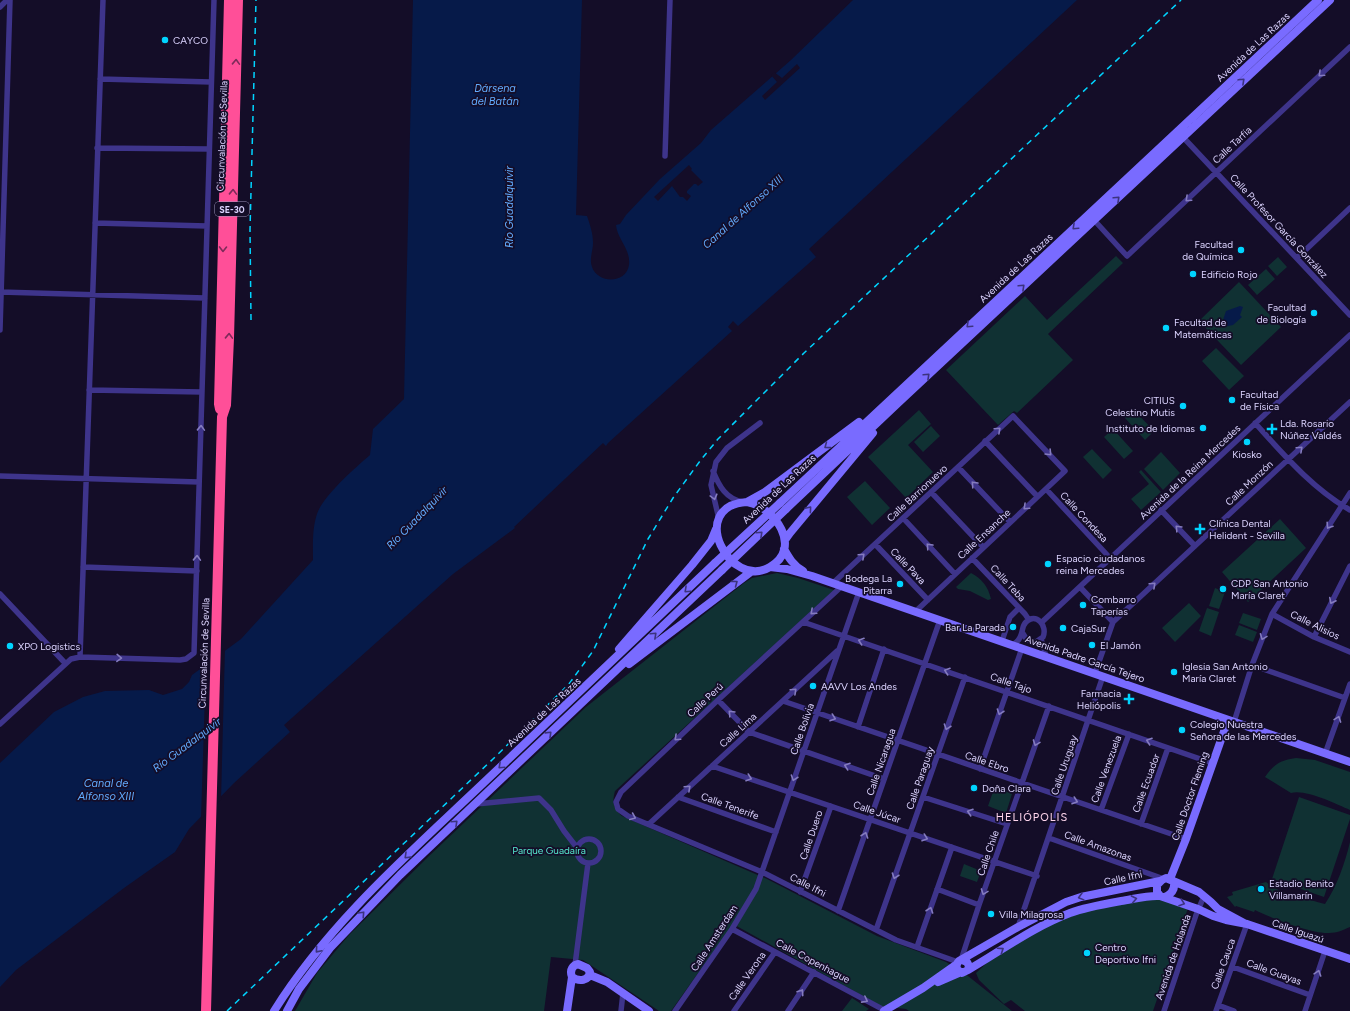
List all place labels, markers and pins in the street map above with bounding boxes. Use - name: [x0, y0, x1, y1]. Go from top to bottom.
- place label: CAYCO: [173, 34, 208, 47]
- marker: CAYCO: [160, 35, 170, 45]
- place label: Facultad de Química: [1182, 238, 1233, 263]
- marker: Facultad de Química: [1236, 245, 1246, 255]
- place label: Edificio Rojo: [1201, 268, 1258, 281]
- marker: Edificio Rojo: [1188, 269, 1198, 279]
- place label: Facultad de Biología: [1257, 301, 1306, 326]
- marker: Facultad de Biología: [1309, 308, 1319, 318]
- place label: Facultad de Matemáticas: [1174, 316, 1232, 341]
- marker: Facultad de Matemáticas: [1161, 323, 1171, 333]
- place label: Facultad de Física: [1240, 388, 1279, 413]
- place label: CITIUS Celestino Mutis: [1105, 394, 1175, 419]
- marker: Facultad de Física: [1227, 395, 1237, 405]
- marker: CITIUS Celestino Mutis: [1178, 401, 1188, 411]
- place label: Lda. Rosario Núñez Valdés: [1280, 417, 1342, 442]
- place label: Instituto de Idiomas: [1106, 422, 1195, 435]
- marker: Instituto de Idiomas: [1198, 423, 1208, 433]
- marker: Lda. Rosario Núñez Valdés: [1267, 424, 1277, 434]
- marker: Kiosko: [1242, 437, 1252, 447]
- place label: Kiosko: [1232, 448, 1262, 461]
- place label: Clínica Dental Helident - Sevilla: [1209, 517, 1285, 542]
- marker: Clínica Dental Helident - Sevilla: [1194, 523, 1206, 535]
- place label: Espacio ciudadanos reina Mercedes: [1056, 552, 1145, 577]
- marker: Espacio ciudadanos reina Mercedes: [1043, 559, 1053, 569]
- place label: Bodega La Pitarra: [845, 572, 892, 597]
- place label: CDP San Antonio María Claret: [1231, 577, 1308, 602]
- marker: Bodega La Pitarra: [895, 579, 905, 589]
- marker: CDP San Antonio María Claret: [1218, 584, 1228, 594]
- place label: Combarro Taperías: [1091, 593, 1136, 618]
- marker: Combarro Taperías: [1078, 600, 1088, 610]
- place label: Bar La Parada: [945, 621, 1005, 634]
- marker: Bar La Parada: [1008, 622, 1018, 632]
- place label: CajaSur: [1071, 622, 1107, 635]
- marker: CajaSur: [1058, 623, 1068, 633]
- place label: El Jamón: [1100, 639, 1141, 652]
- place label: XPO Logistics: [18, 640, 81, 653]
- marker: El Jamón: [1087, 640, 1097, 650]
- marker: XPO Logistics: [5, 641, 15, 651]
- place label: Iglesia San Antonio María Claret: [1182, 660, 1268, 685]
- marker: Iglesia San Antonio María Claret: [1169, 667, 1179, 677]
- place label: AAVV Los Andes: [821, 680, 897, 693]
- marker: AAVV Los Andes: [808, 681, 818, 691]
- place label: Farmacia Heliópolis: [1077, 687, 1121, 712]
- marker: Farmacia Heliópolis: [1124, 694, 1134, 704]
- place label: Colegio Nuestra Señora de las Mercedes: [1190, 718, 1297, 743]
- marker: Colegio Nuestra Señora de las Mercedes: [1177, 725, 1187, 735]
- place label: Doña Clara: [982, 782, 1031, 795]
- marker: Doña Clara: [969, 783, 979, 793]
- place label: Estadio Benito Villamarín: [1269, 877, 1334, 902]
- marker: Estadio Benito Villamarín: [1256, 884, 1266, 894]
- place label: Villa Milagrosa: [999, 908, 1063, 921]
- marker: Villa Milagrosa: [986, 909, 996, 919]
- place label: Centro Deportivo Ifni: [1095, 941, 1156, 966]
- marker: Centro Deportivo Ifni: [1082, 948, 1092, 958]

